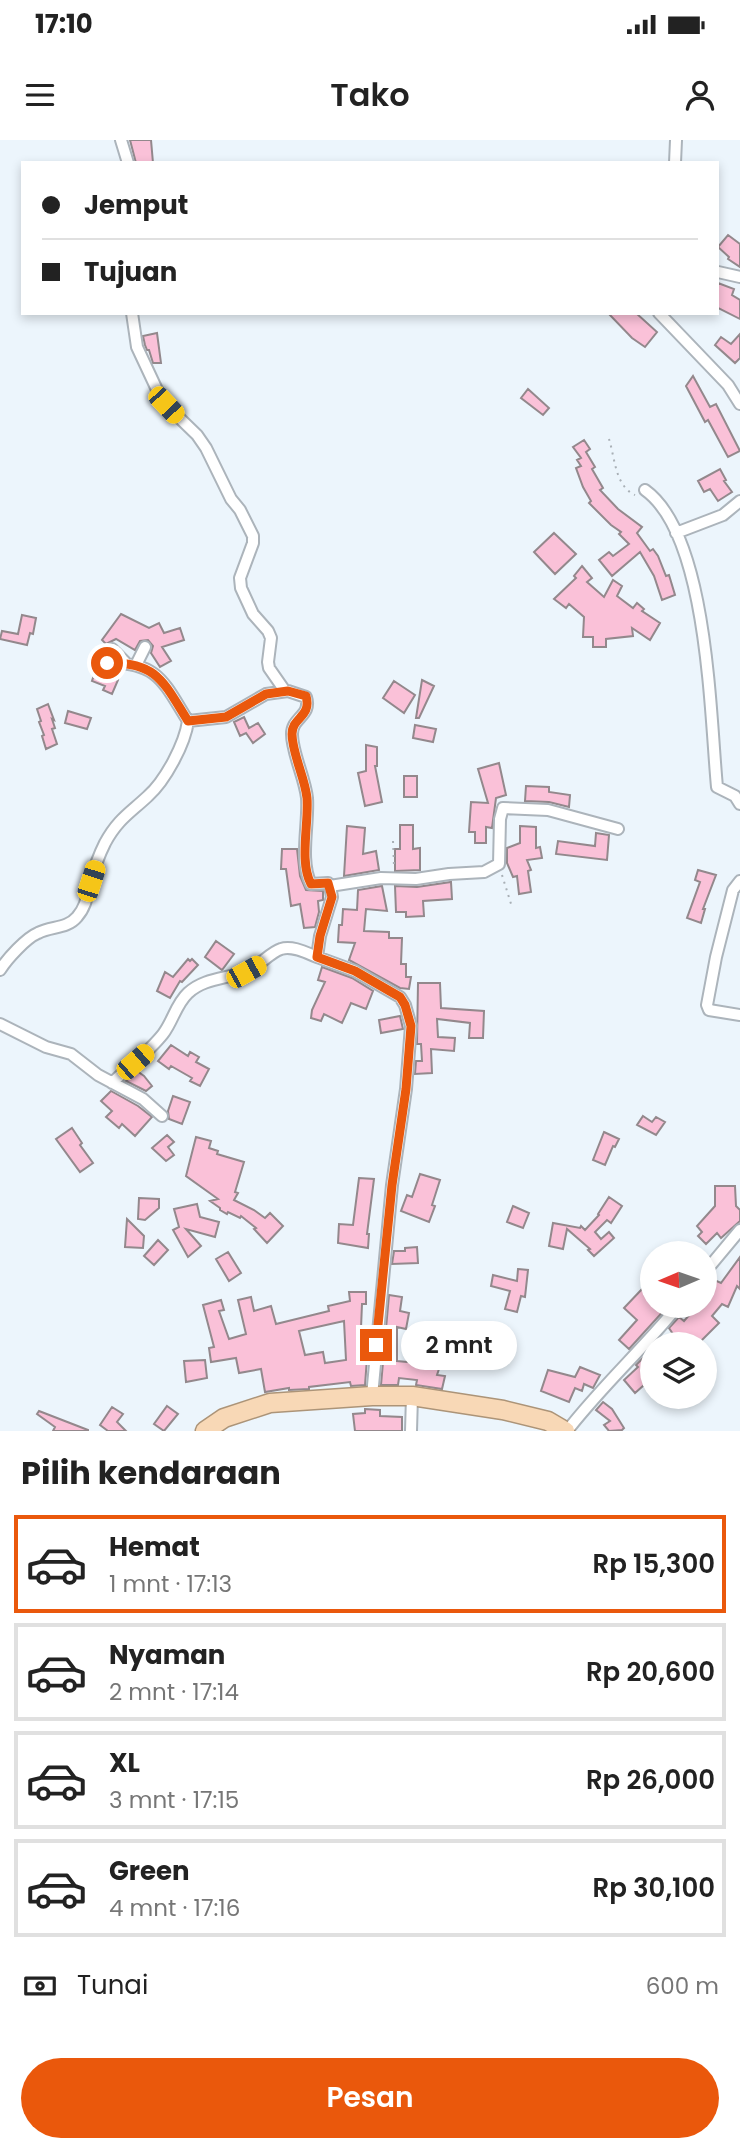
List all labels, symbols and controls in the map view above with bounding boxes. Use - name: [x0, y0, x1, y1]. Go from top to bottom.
- text: 17:10: [35, 6, 93, 42]
- text: Tako: [330, 72, 410, 117]
- icon: menu: [21, 76, 59, 114]
- icon: person: [681, 76, 719, 114]
- text: Jemput: [84, 187, 188, 223]
- text: Tujuan: [84, 254, 177, 290]
- car: [144, 382, 189, 428]
- route start: [91, 647, 123, 679]
- car: [75, 858, 108, 904]
- car: [223, 953, 270, 991]
- car: [113, 1040, 158, 1084]
- north arrow: [640, 1241, 718, 1318]
- map controls: [640, 1241, 717, 1409]
- callout: 2 mnt: [400, 1320, 516, 1370]
- route end: [360, 1329, 392, 1361]
- text: 2 mnt: [426, 1329, 492, 1361]
- button: layers: [640, 1332, 717, 1409]
- text: Pilih kendaraan: [21, 1450, 281, 1495]
- text: Hemat: [109, 1529, 200, 1565]
- icon: car: [25, 1533, 88, 1596]
- text: Rp 15,300: [593, 1546, 715, 1582]
- text: 1 mnt · 17:13: [109, 1568, 232, 1600]
- text: Nyaman: [109, 1637, 225, 1673]
- icon: car: [25, 1641, 88, 1704]
- text: Rp 20,600: [586, 1654, 715, 1690]
- text: 2 mnt · 17:14: [109, 1676, 239, 1708]
- text: XL: [109, 1745, 140, 1781]
- icon: car: [25, 1749, 88, 1812]
- text: Rp 26,000: [586, 1762, 715, 1798]
- text: 3 mnt · 17:15: [109, 1784, 239, 1816]
- text: Green: [109, 1853, 190, 1889]
- icon: car: [25, 1857, 88, 1920]
- text: Rp 30,100: [593, 1870, 715, 1906]
- text: 4 mnt · 17:16: [109, 1892, 240, 1924]
- icon: cash: [21, 1967, 59, 2005]
- text: Tunai: [77, 1967, 148, 2003]
- text: 600 m: [646, 1970, 719, 2002]
- button: Pesan: [21, 2058, 719, 2138]

